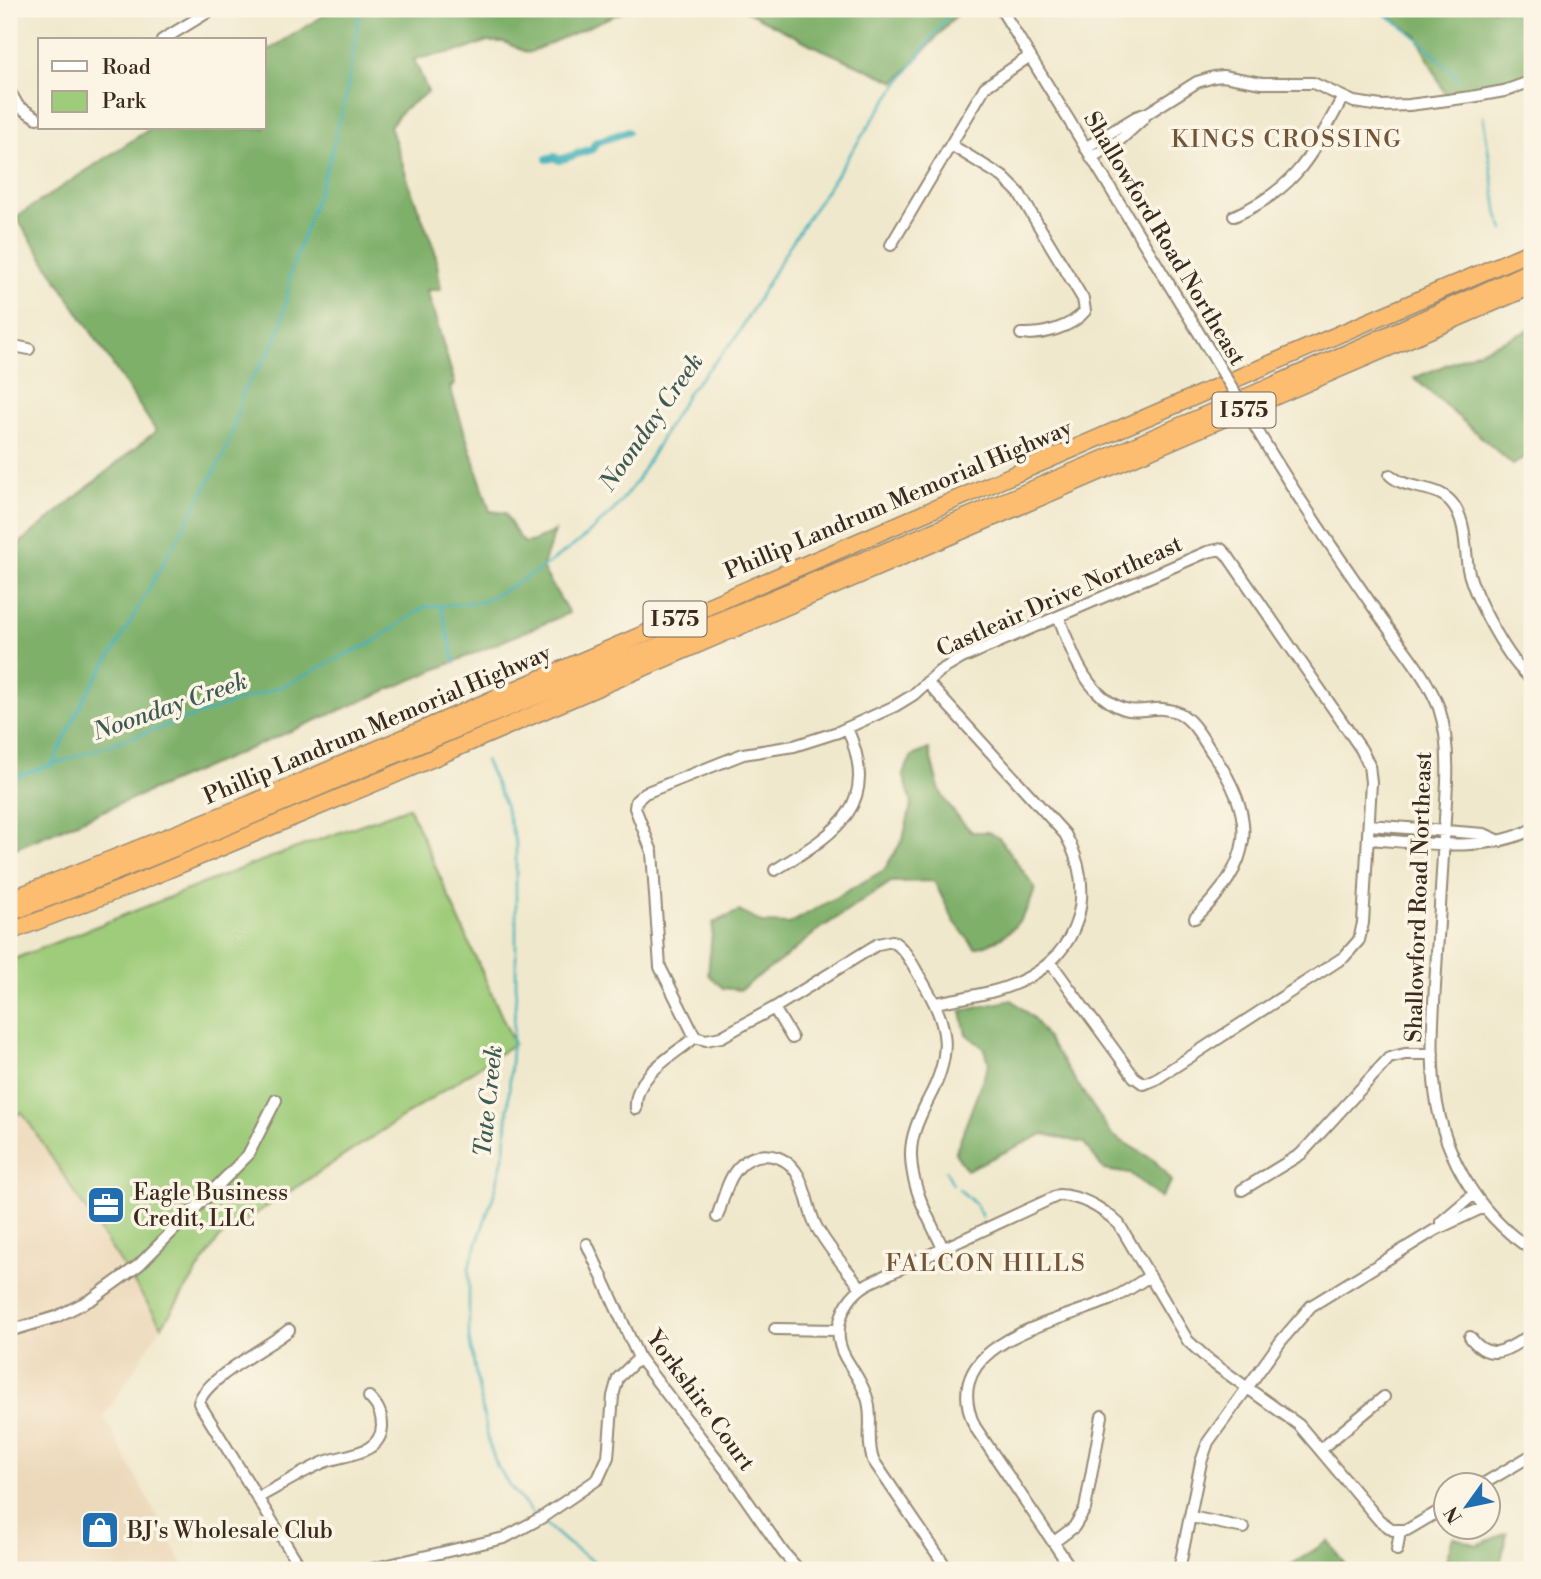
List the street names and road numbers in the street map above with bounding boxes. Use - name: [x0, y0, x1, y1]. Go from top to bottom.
- street label: Shallowford Road Northeast: [1077, 107, 1251, 370]
- road number: I 575: [1212, 392, 1276, 428]
- street label: Phillip Landrum Memorial Highway: [720, 413, 1077, 586]
- street label: Castleair Drive Northeast: [932, 530, 1187, 664]
- road number: I 575: [644, 602, 706, 636]
- street label: Phillip Landrum Memorial Highway: [199, 638, 556, 811]
- street label: Shallowford Road Northeast: [1400, 751, 1438, 1043]
- street label: Yorkshire Court: [639, 1324, 761, 1476]

